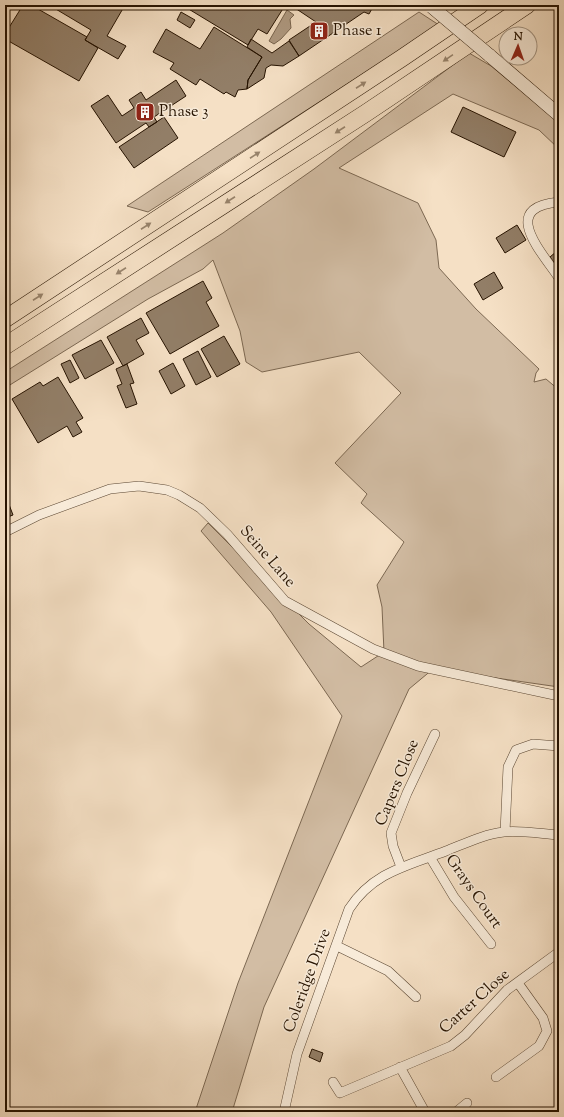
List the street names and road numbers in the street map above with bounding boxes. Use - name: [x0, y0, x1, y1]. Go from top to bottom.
- street label: Seine Lane: [234, 521, 300, 593]
- street label: Capers Close: [370, 736, 426, 830]
- street label: Grays Court: [439, 850, 507, 934]
- street label: Coleridge Drive: [278, 926, 338, 1036]
- street label: Carter Close: [435, 964, 515, 1040]

